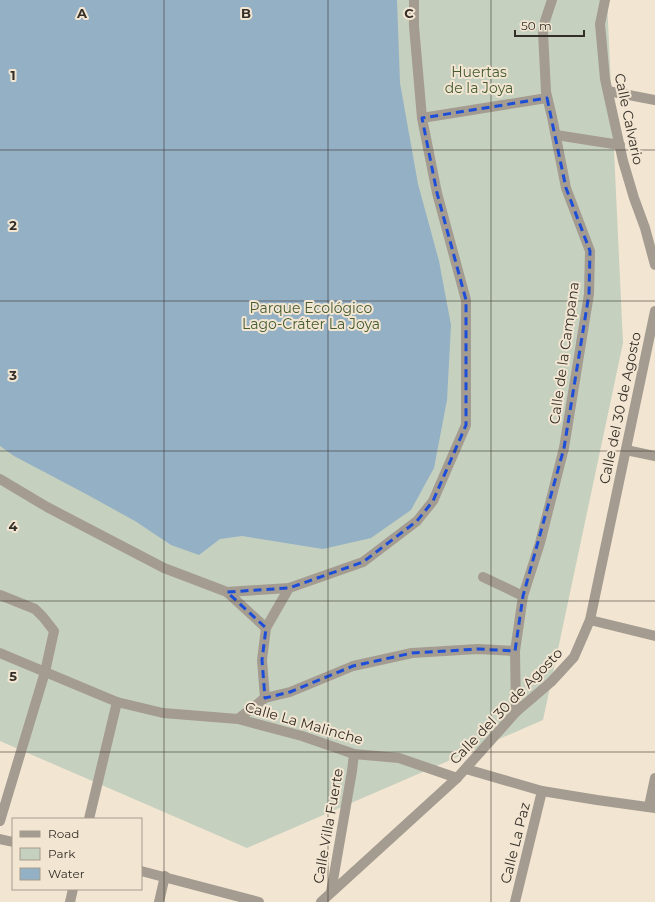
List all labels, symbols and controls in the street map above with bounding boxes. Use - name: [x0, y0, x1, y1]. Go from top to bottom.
- text: A: [76, 5, 88, 21]
- text: B: [241, 5, 251, 21]
- text: C: [404, 5, 414, 21]
- scale bar: [515, 12, 584, 38]
- text: 50 m: [521, 18, 552, 33]
- park label: Huertas de la Joya: [445, 63, 513, 97]
- text: 1: [10, 67, 16, 83]
- street label: Calle Calvario: [611, 72, 648, 167]
- text: 2: [9, 217, 17, 233]
- street label: Calle de la Campana: [545, 281, 583, 425]
- park label: Parque Ecológico Lago-Cráter La Joya: [242, 299, 380, 333]
- street label: Calle del 30 de Agosto: [595, 330, 645, 486]
- text: 3: [8, 367, 17, 383]
- text: 4: [9, 518, 18, 534]
- street label: Calle del 30 de Agosto: [446, 644, 566, 768]
- text: 5: [9, 668, 17, 684]
- street label: Calle La Malinche: [243, 698, 365, 748]
- street label: Calle Villa Fuerte: [309, 767, 347, 885]
- street label: Calle La Paz: [496, 800, 534, 886]
- legend: [12, 818, 142, 890]
- text: Road: [48, 826, 79, 841]
- text: Park: [48, 846, 76, 861]
- text: Water: [48, 866, 85, 881]

